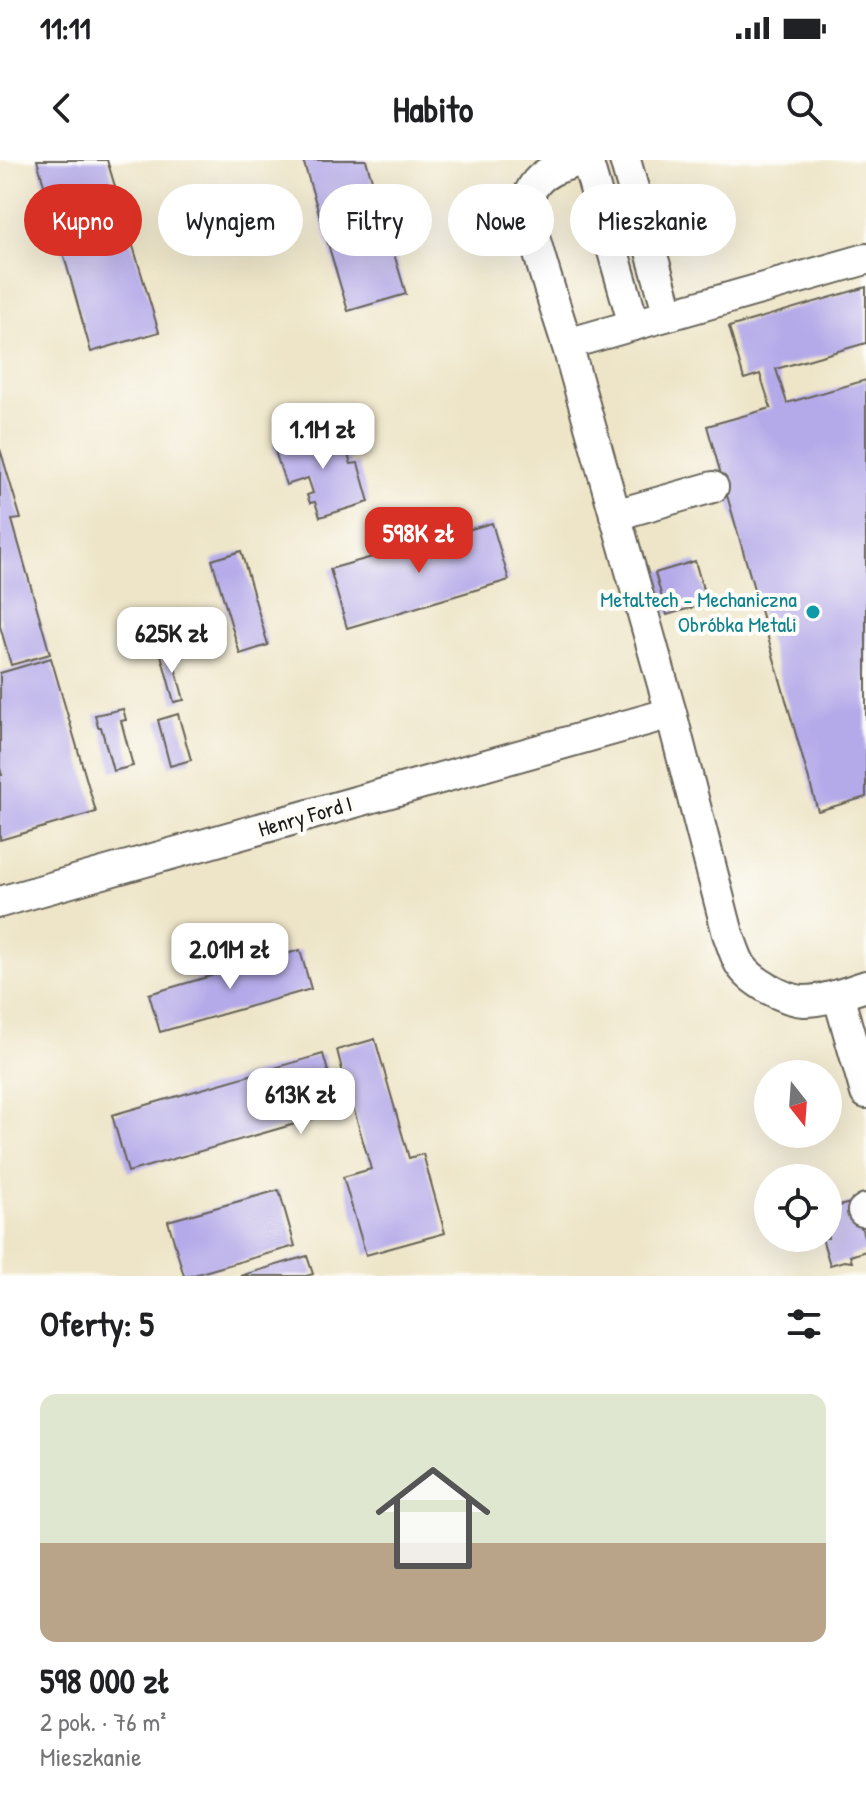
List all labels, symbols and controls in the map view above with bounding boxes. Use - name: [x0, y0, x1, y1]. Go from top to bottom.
- text: 11:11: [40, 8, 91, 48]
- text: Habito: [393, 84, 473, 133]
- icon: back: [40, 86, 84, 130]
- icon: search: [782, 86, 826, 130]
- chip: Kupno: [24, 184, 142, 256]
- chip: Wynajem: [158, 184, 303, 256]
- chip: Filtry: [319, 184, 432, 256]
- chip: Nowe: [448, 184, 554, 256]
- chip: Mieszkanie: [570, 184, 736, 256]
- pin: 1.1M zł: [249, 403, 397, 471]
- text: 1.1M zł: [290, 411, 356, 446]
- pin: 598K zł: [345, 507, 493, 575]
- text: 598K zł: [383, 515, 455, 550]
- place label: Metaltech - Mechaniczna Obróbka Metali: [600, 584, 797, 639]
- marker: Metaltech - Mechaniczna Obróbka Metali: [804, 603, 822, 621]
- pin: 625K zł: [98, 607, 246, 675]
- text: 625K zł: [135, 615, 209, 650]
- street label: Henry Ford I: [255, 788, 355, 844]
- pin: 2.01M zł: [147, 923, 313, 991]
- text: 2.01M zł: [189, 931, 271, 966]
- north arrow: [754, 1060, 842, 1148]
- map controls: [754, 1060, 842, 1252]
- pin: 613K zł: [227, 1068, 375, 1136]
- text: 613K zł: [265, 1076, 337, 1111]
- button: locate: [754, 1164, 842, 1252]
- text: Oferty: 5: [40, 1301, 154, 1347]
- icon: filters: [782, 1302, 826, 1346]
- icon: home: [361, 1446, 505, 1590]
- text: 598 000 zł: [40, 1658, 170, 1704]
- text: 2 pok. · 76 m²: [40, 1704, 166, 1739]
- text: Mieszkanie: [40, 1739, 142, 1774]

